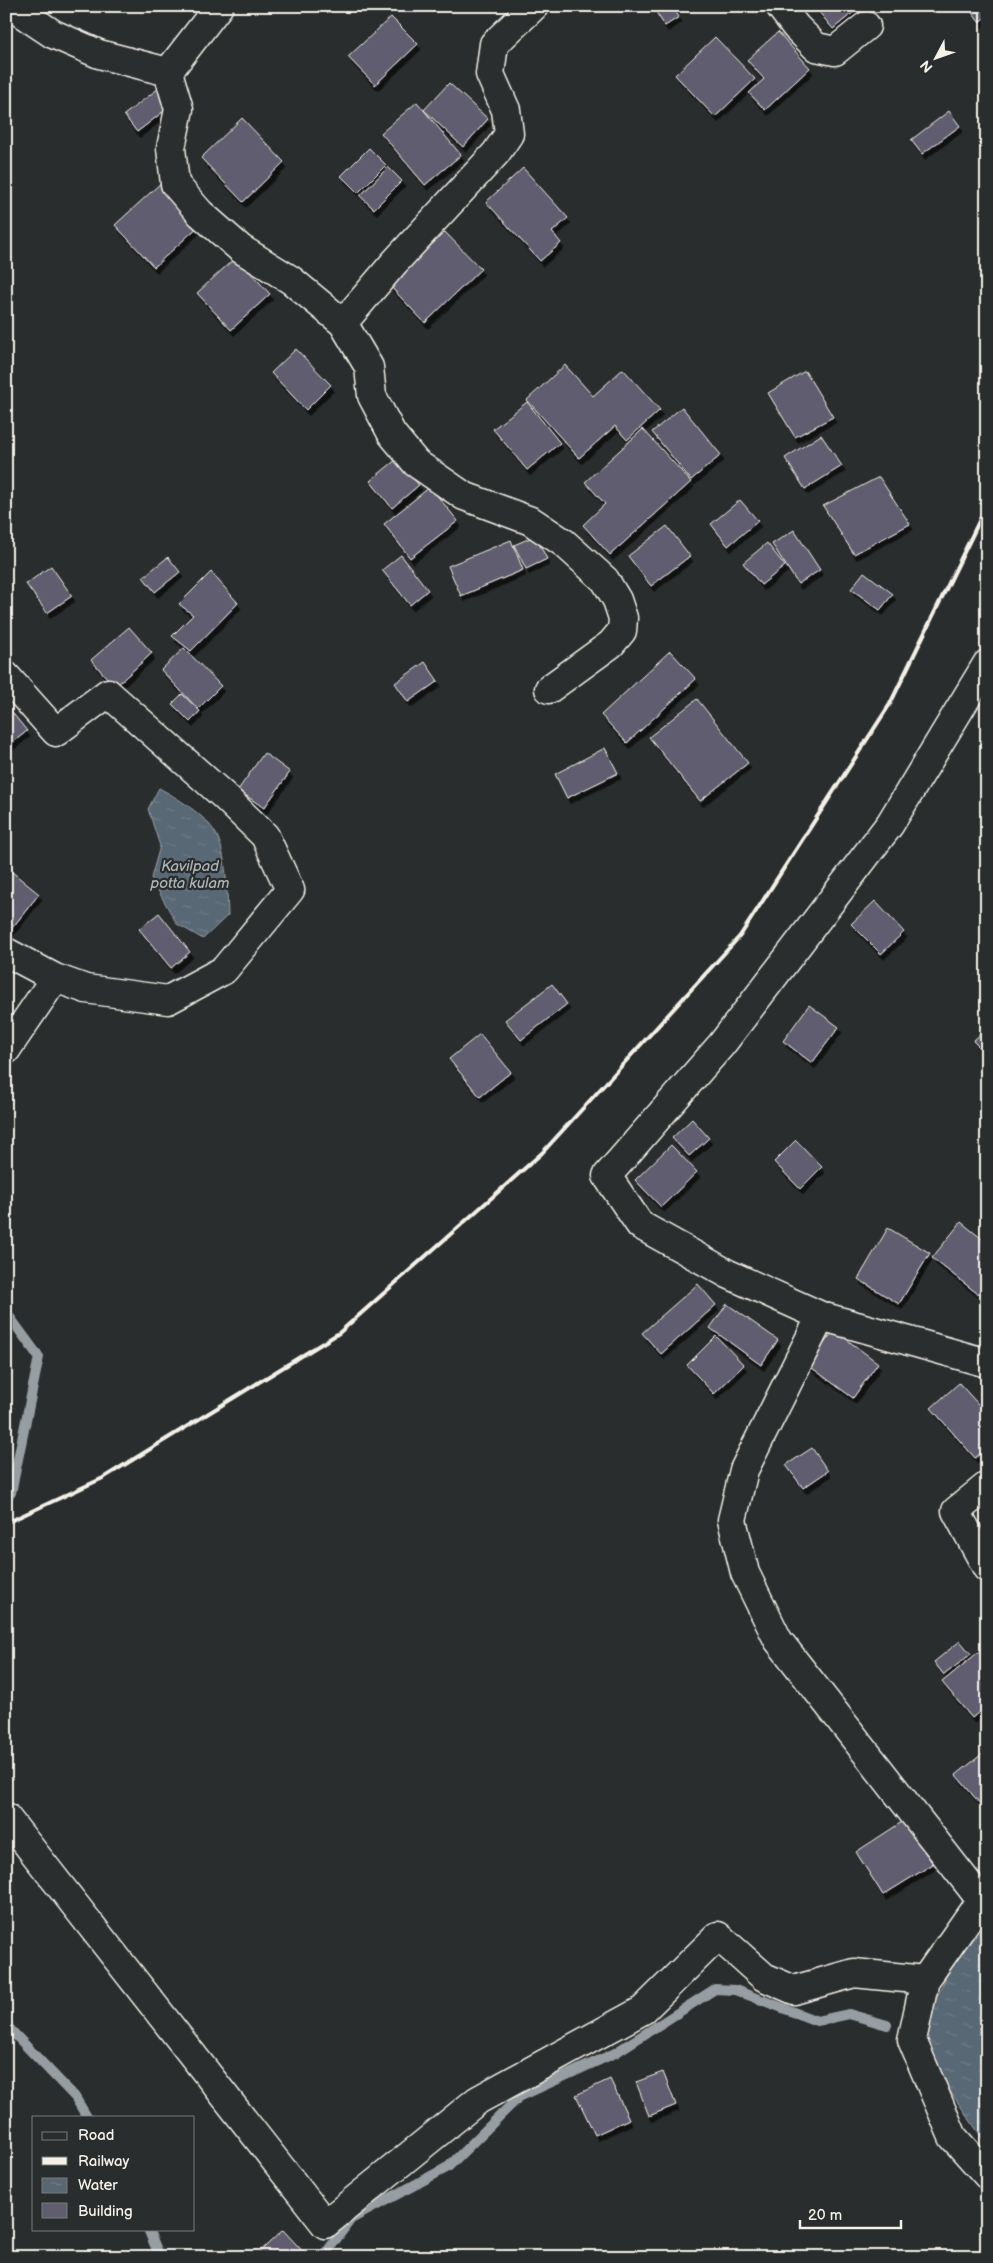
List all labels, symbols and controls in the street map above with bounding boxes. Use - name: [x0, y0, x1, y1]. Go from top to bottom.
- north arrow: [910, 32, 960, 82]
- text: N: [917, 57, 936, 76]
- water label: Kavilpad potta kulam: [150, 857, 229, 893]
- legend: [32, 2116, 195, 2230]
- text: Road: [78, 2126, 114, 2145]
- text: Railway: [78, 2152, 129, 2171]
- text: Water: [78, 2176, 118, 2195]
- scale bar: [800, 2198, 902, 2230]
- text: Building: [78, 2202, 133, 2221]
- text: 20 m: [808, 2206, 842, 2225]

